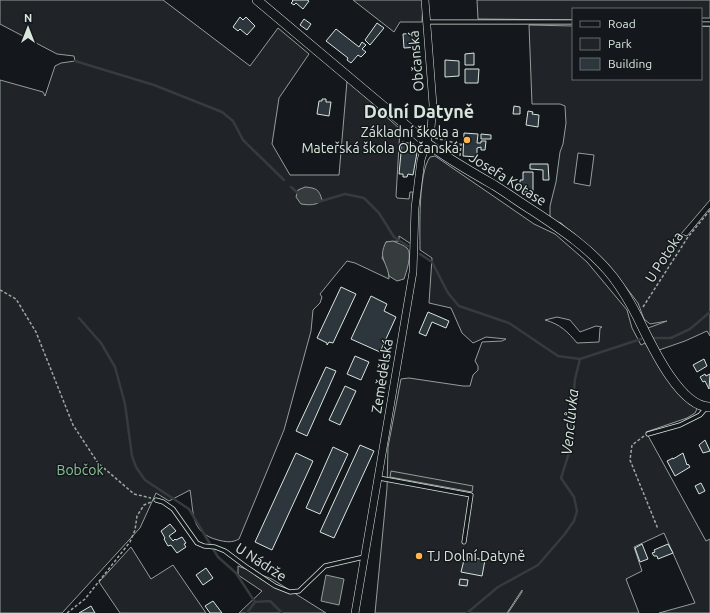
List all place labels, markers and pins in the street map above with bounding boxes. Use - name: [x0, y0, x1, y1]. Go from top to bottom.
- place label: Základní škola a Mateřská škola Občanská: [301, 124, 459, 156]
- marker: Základní škola a Mateřská škola Občanská: [462, 135, 472, 145]
- place label: TJ Dolní Datyně: [427, 548, 525, 564]
- marker: TJ Dolní Datyně: [414, 551, 424, 561]

